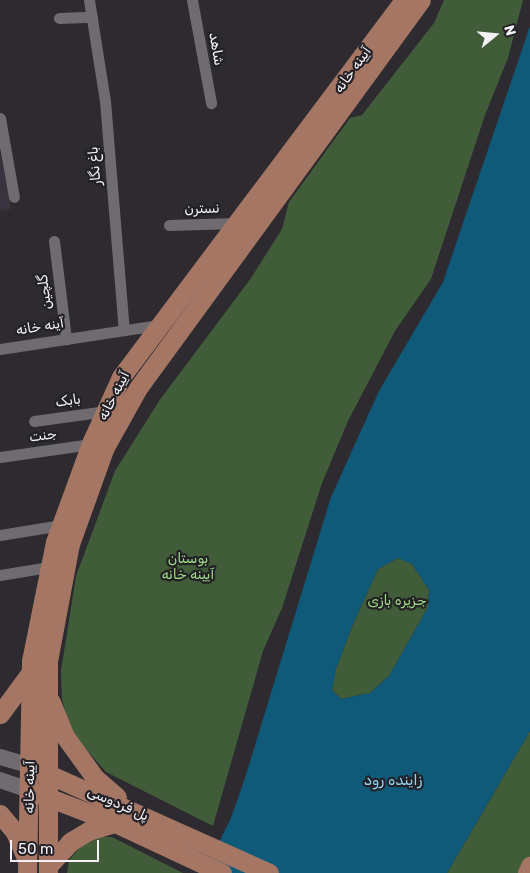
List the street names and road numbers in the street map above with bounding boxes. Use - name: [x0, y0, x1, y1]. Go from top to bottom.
- street label: شاهد: [205, 31, 227, 67]
- street label: آیینه خانه: [331, 44, 375, 96]
- street label: باغ نگار: [85, 146, 105, 186]
- street label: نسترن: [184, 200, 220, 218]
- street label: گلچین: [35, 274, 55, 310]
- street label: آینه خانه: [15, 315, 65, 339]
- street label: آیینه خانه: [95, 369, 133, 423]
- street label: بابک: [54, 391, 82, 411]
- street label: جنت: [28, 426, 58, 446]
- street label: آیینه خانه: [21, 761, 39, 813]
- street label: پل فردوسی: [85, 783, 151, 825]

